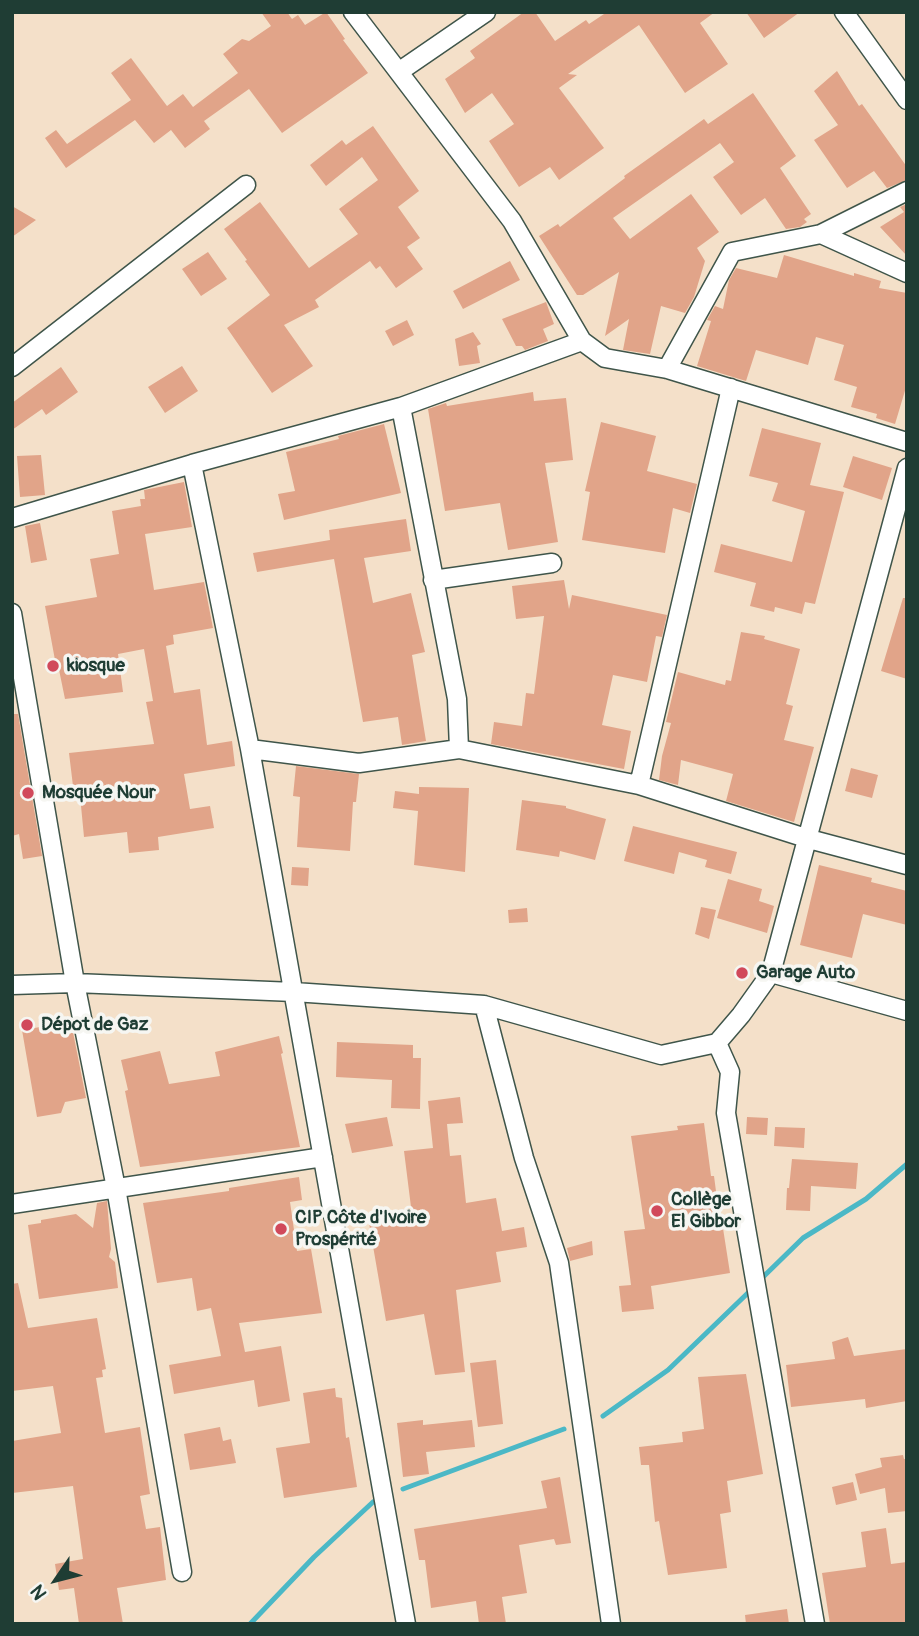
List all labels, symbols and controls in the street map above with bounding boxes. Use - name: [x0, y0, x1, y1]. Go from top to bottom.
- place label: kiosque: [67, 655, 125, 677]
- marker: kiosque: [45, 658, 61, 674]
- place label: Mosquée Nour: [42, 782, 156, 804]
- marker: Mosquée Nour: [20, 785, 36, 801]
- place label: Garage Auto: [756, 962, 855, 984]
- marker: Garage Auto: [734, 965, 750, 981]
- place label: Dépot de Gaz: [41, 1014, 148, 1036]
- marker: Dépot de Gaz: [19, 1017, 35, 1033]
- place label: Collège El Gibbor: [671, 1189, 741, 1233]
- marker: Collège El Gibbor: [649, 1203, 665, 1219]
- place label: CIP Côte d'Ivoire Prospérité: [295, 1207, 426, 1251]
- marker: CIP Côte d'Ivoire Prospérité: [273, 1221, 289, 1237]
- north arrow: [21, 1545, 91, 1615]
- text: N: [25, 1580, 52, 1604]

